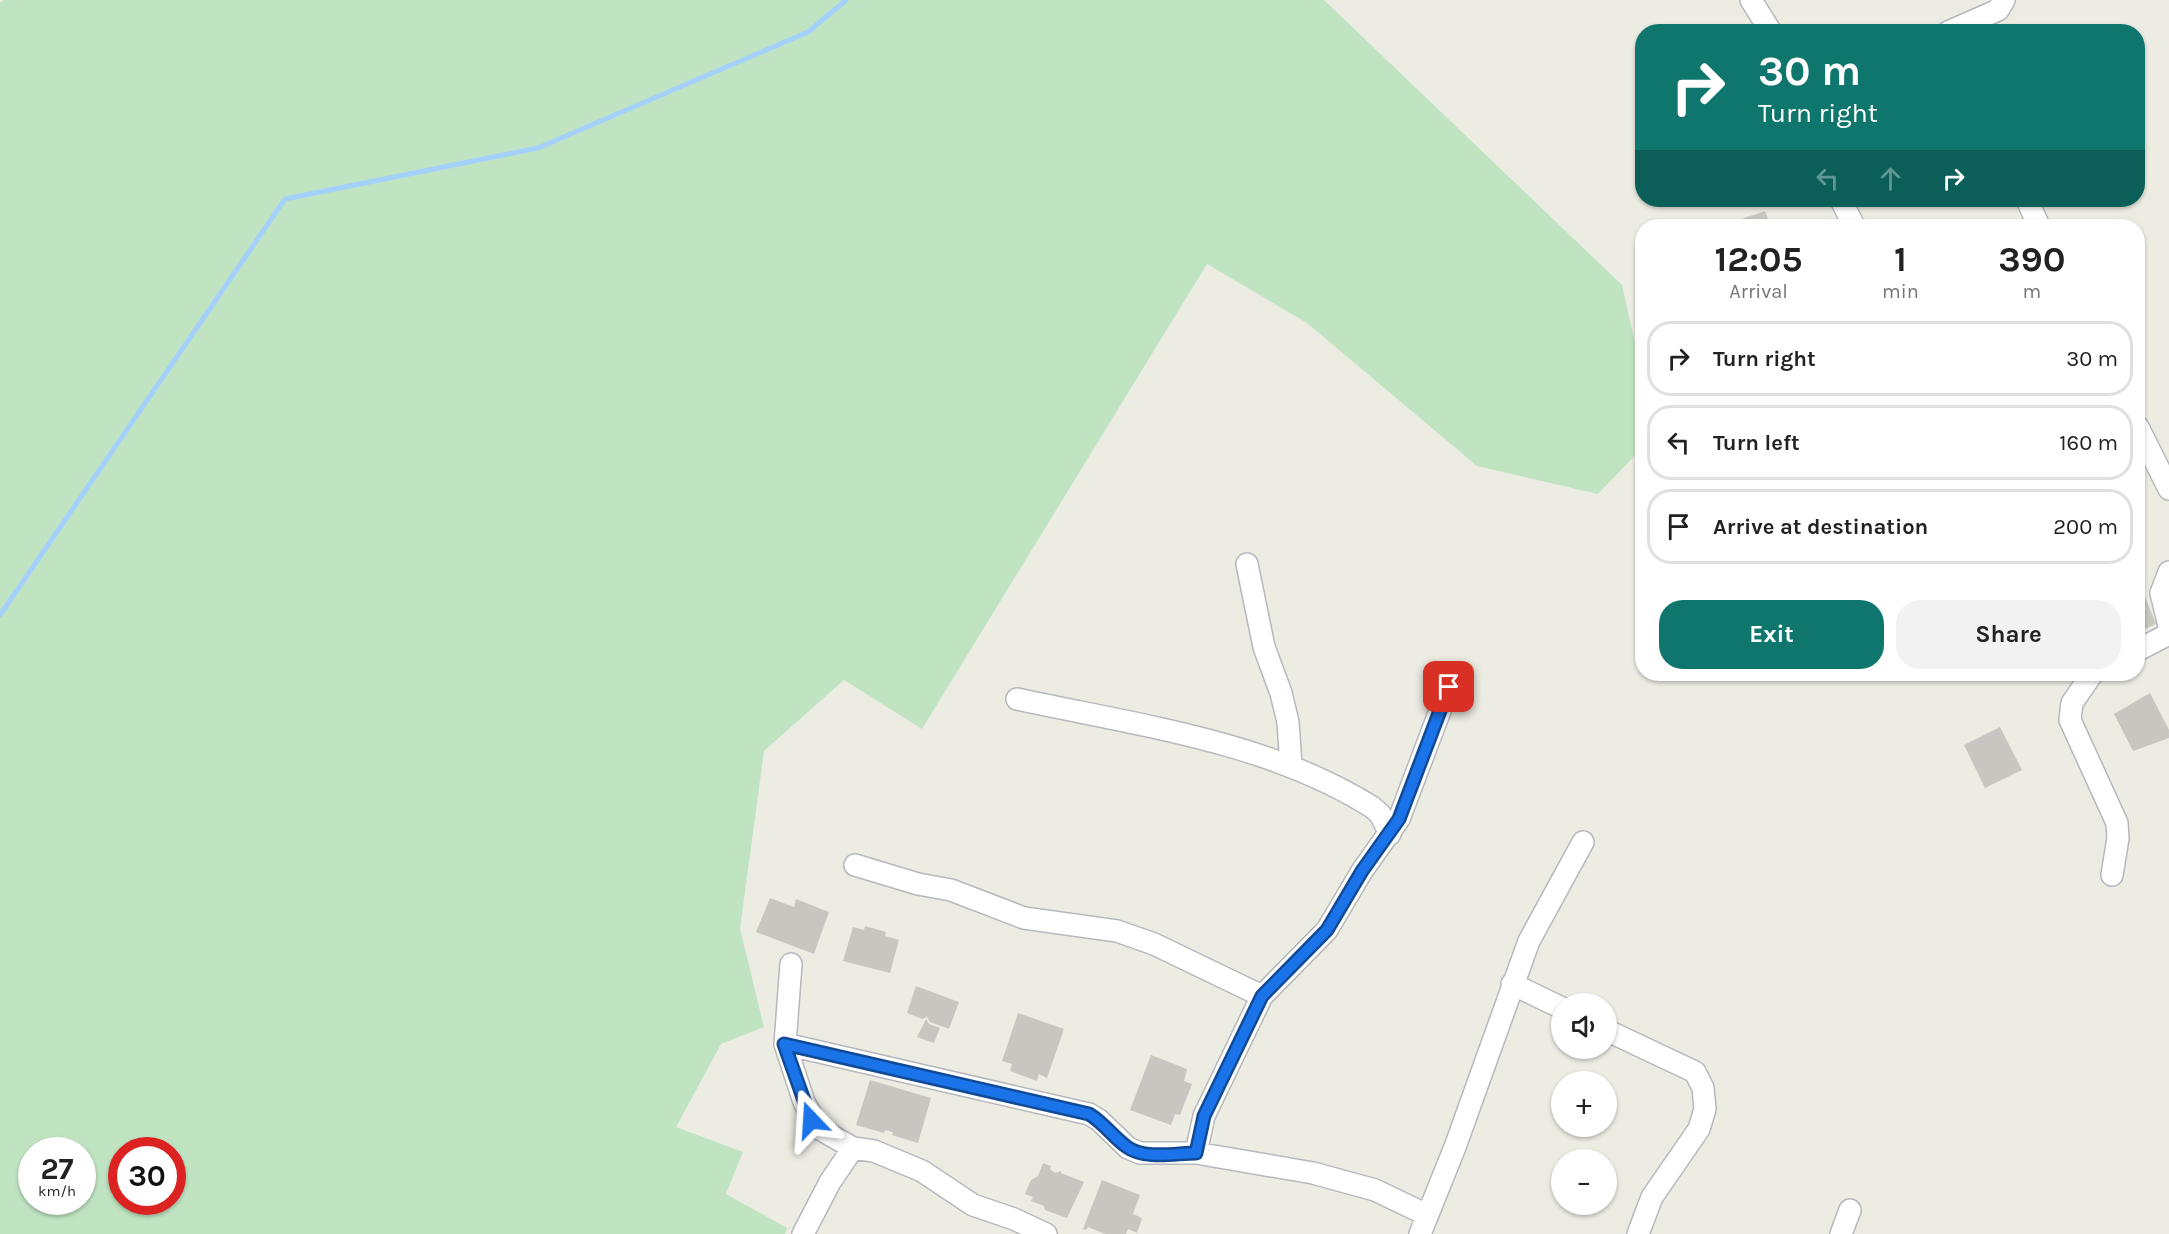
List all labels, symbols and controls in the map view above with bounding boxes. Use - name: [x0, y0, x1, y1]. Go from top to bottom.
- text: 30 m: [1758, 46, 1861, 96]
- icon: right: [1659, 48, 1737, 126]
- text: Turn right: [1758, 97, 1878, 129]
- icon: left: [1811, 162, 1844, 195]
- icon: ahead: [1874, 162, 1907, 195]
- icon: right: [1937, 162, 1970, 195]
- text: 12:05: [1715, 238, 1803, 280]
- text: 1: [1894, 238, 1907, 280]
- text: 390: [1998, 238, 2065, 280]
- text: Arrival: [1729, 280, 1788, 303]
- text: min: [1882, 280, 1919, 303]
- text: m: [2023, 280, 2041, 303]
- icon: right: [1662, 342, 1695, 375]
- text: Turn right: [1713, 346, 1816, 372]
- text: 30 m: [2066, 346, 2118, 372]
- icon: left: [1662, 426, 1695, 459]
- text: Turn left: [1713, 430, 1800, 456]
- text: 160 m: [2059, 430, 2118, 456]
- icon: arrive: [1662, 510, 1695, 543]
- text: Arrive at destination: [1713, 514, 1928, 540]
- text: 200 m: [2053, 514, 2118, 540]
- button: Exit: [1659, 600, 1884, 669]
- button: Share: [1896, 600, 2121, 669]
- pin: [1423, 661, 1474, 712]
- icon: arrive: [1432, 670, 1465, 703]
- map controls: [1551, 993, 1617, 1215]
- button: sound: [1551, 993, 1617, 1059]
- button: +: [1551, 1071, 1617, 1137]
- position arrow: [779, 1088, 843, 1152]
- speed limit sign: 30: [108, 1137, 186, 1215]
- button: −: [1551, 1149, 1617, 1215]
- text: 27: [40, 1151, 74, 1187]
- text: km/h: [38, 1182, 76, 1200]

